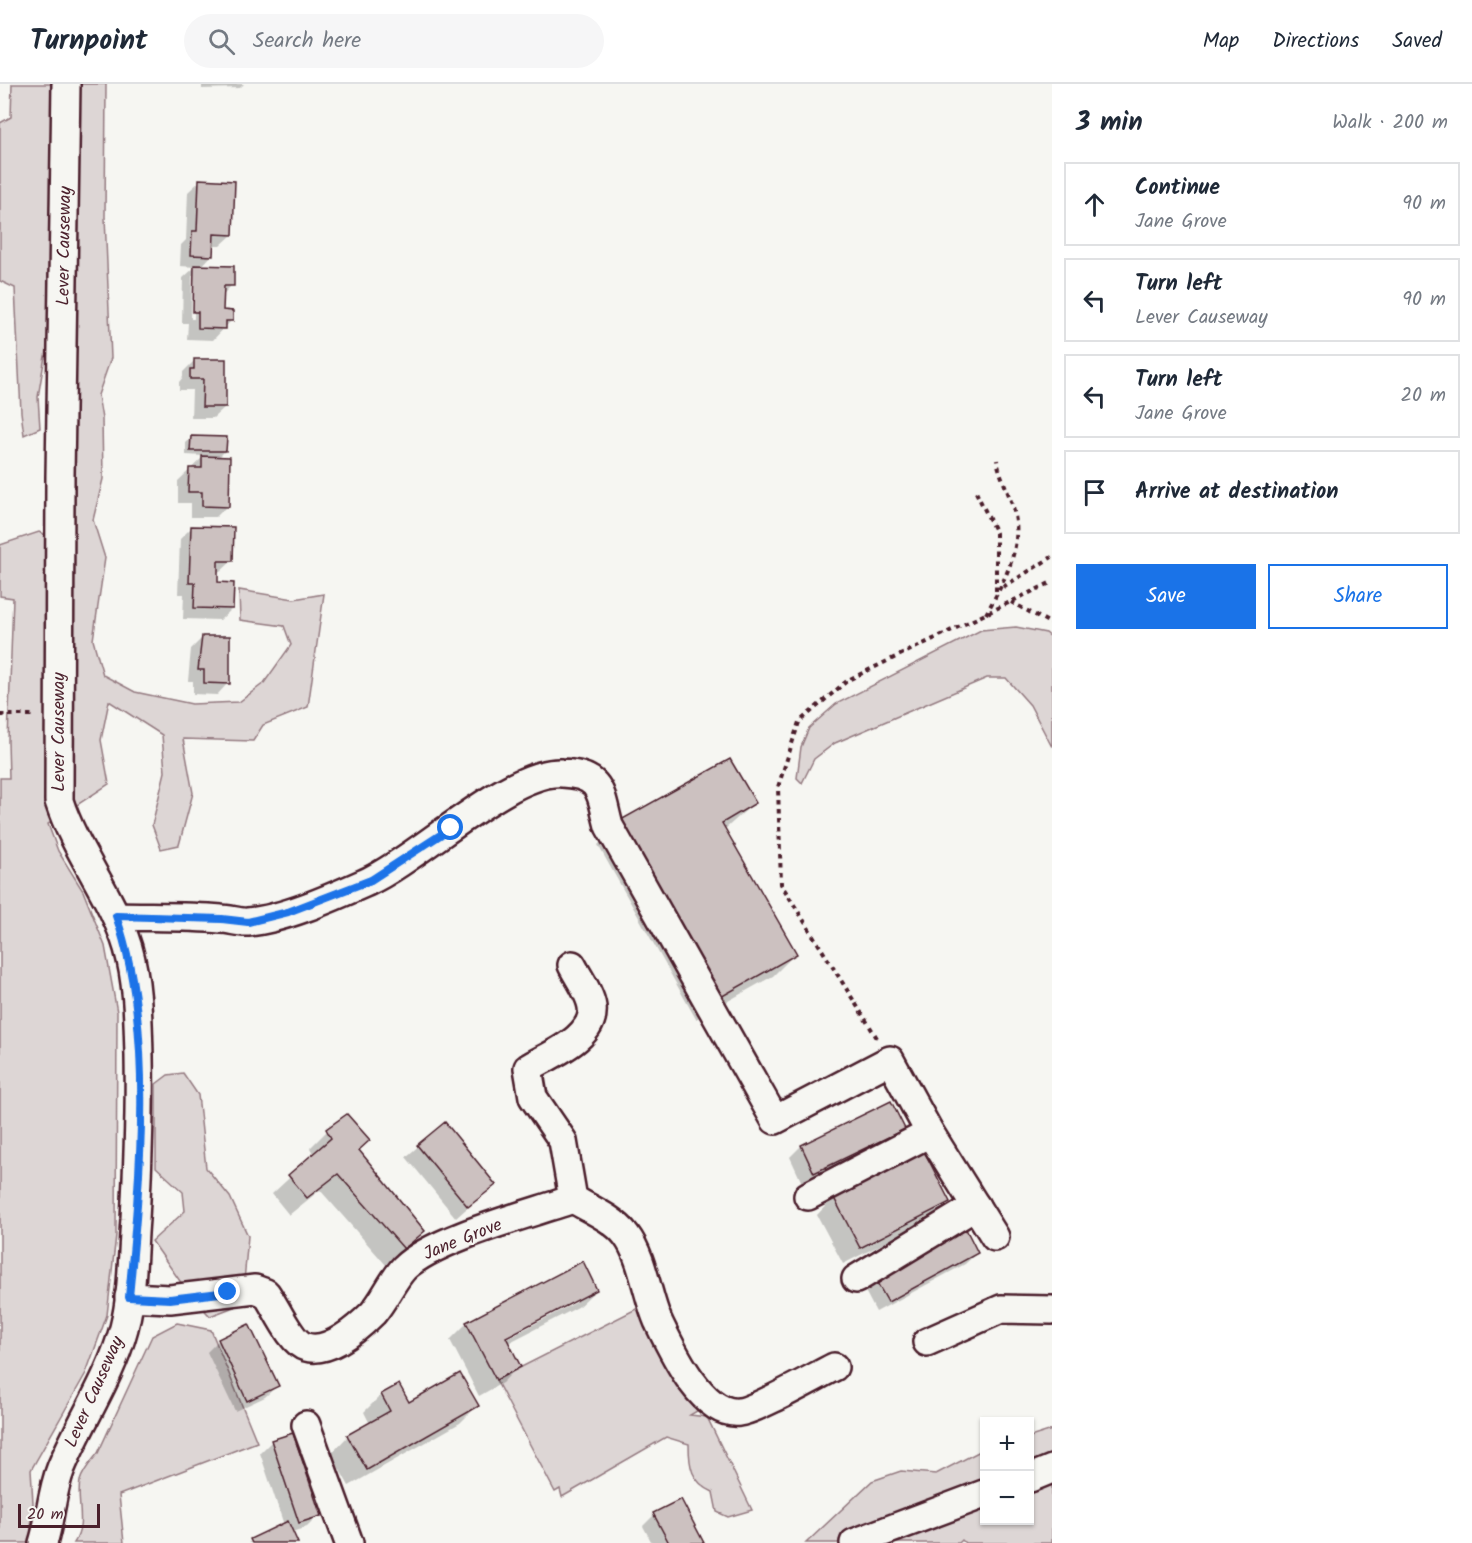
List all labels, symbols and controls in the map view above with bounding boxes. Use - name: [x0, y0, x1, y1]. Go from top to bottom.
- search box: [184, 14, 604, 68]
- text: Turnpoint: [30, 19, 148, 64]
- text: Search here: [253, 24, 361, 59]
- icon: search: [205, 25, 238, 58]
- text: Map: [1203, 25, 1239, 58]
- text: Directions: [1272, 25, 1359, 58]
- text: Saved: [1392, 25, 1442, 58]
- text: 3 min: [1076, 102, 1143, 144]
- text: Walk · 200 m: [1332, 107, 1448, 139]
- text: Continue: [1135, 171, 1220, 206]
- street label: Lever Causeway: [49, 185, 81, 306]
- icon: ahead: [1078, 188, 1111, 221]
- text: 90 m: [1402, 188, 1446, 220]
- text: Jane Grove: [1135, 206, 1227, 238]
- text: Turn left: [1135, 267, 1222, 302]
- icon: left: [1078, 284, 1111, 317]
- text: 90 m: [1402, 284, 1446, 316]
- text: Lever Causeway: [1135, 302, 1268, 334]
- text: Turn left: [1135, 363, 1222, 398]
- icon: left: [1078, 380, 1111, 413]
- text: 20 m: [1400, 380, 1446, 412]
- text: Jane Grove: [1135, 398, 1227, 430]
- text: Arrive at destination: [1135, 475, 1338, 510]
- icon: arrive: [1078, 476, 1111, 509]
- button: Save: [1076, 564, 1256, 629]
- button: Share: [1268, 564, 1448, 629]
- street label: Lever Causeway: [45, 672, 74, 792]
- route start: [437, 814, 463, 840]
- street label: Jane Grove: [419, 1211, 507, 1269]
- route end: [214, 1278, 240, 1304]
- street label: Lever Causeway: [57, 1331, 133, 1452]
- map controls: [980, 1417, 1034, 1525]
- button: +: [980, 1417, 1034, 1471]
- button: −: [980, 1471, 1034, 1525]
- scale bar: [18, 1501, 100, 1528]
- text: 20 m: [27, 1502, 63, 1527]

